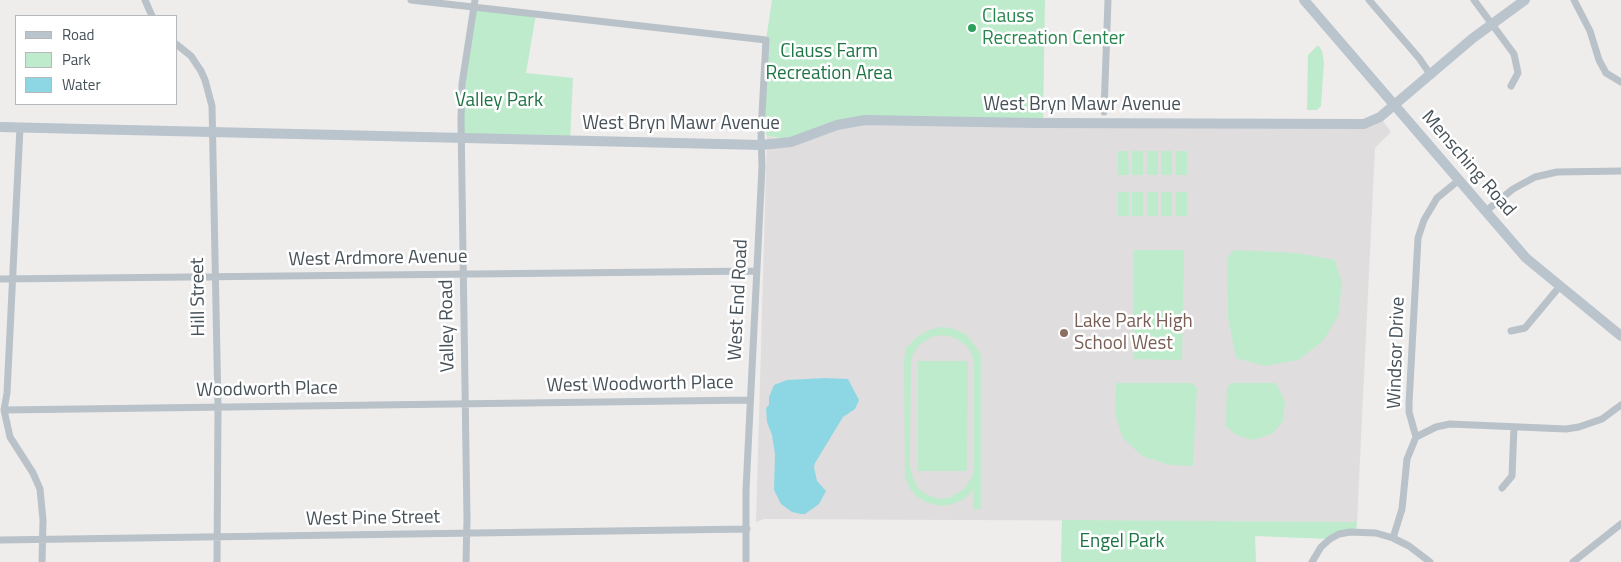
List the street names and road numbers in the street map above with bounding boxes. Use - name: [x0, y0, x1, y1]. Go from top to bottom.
- street label: West Bryn Mawr Avenue: [983, 94, 1181, 116]
- street label: Mensching Road: [1416, 107, 1520, 221]
- street label: West Bryn Mawr Avenue: [582, 113, 780, 135]
- street label: West End Road: [724, 239, 754, 361]
- street label: West Ardmore Avenue: [288, 246, 468, 272]
- street label: Hill Street: [187, 257, 211, 337]
- street label: Valley Road: [436, 279, 460, 373]
- street label: Windsor Drive: [1384, 296, 1410, 410]
- street label: West Woodworth Place: [546, 372, 734, 398]
- street label: Woodworth Place: [196, 377, 338, 403]
- street label: West Pine Street: [306, 506, 440, 532]

